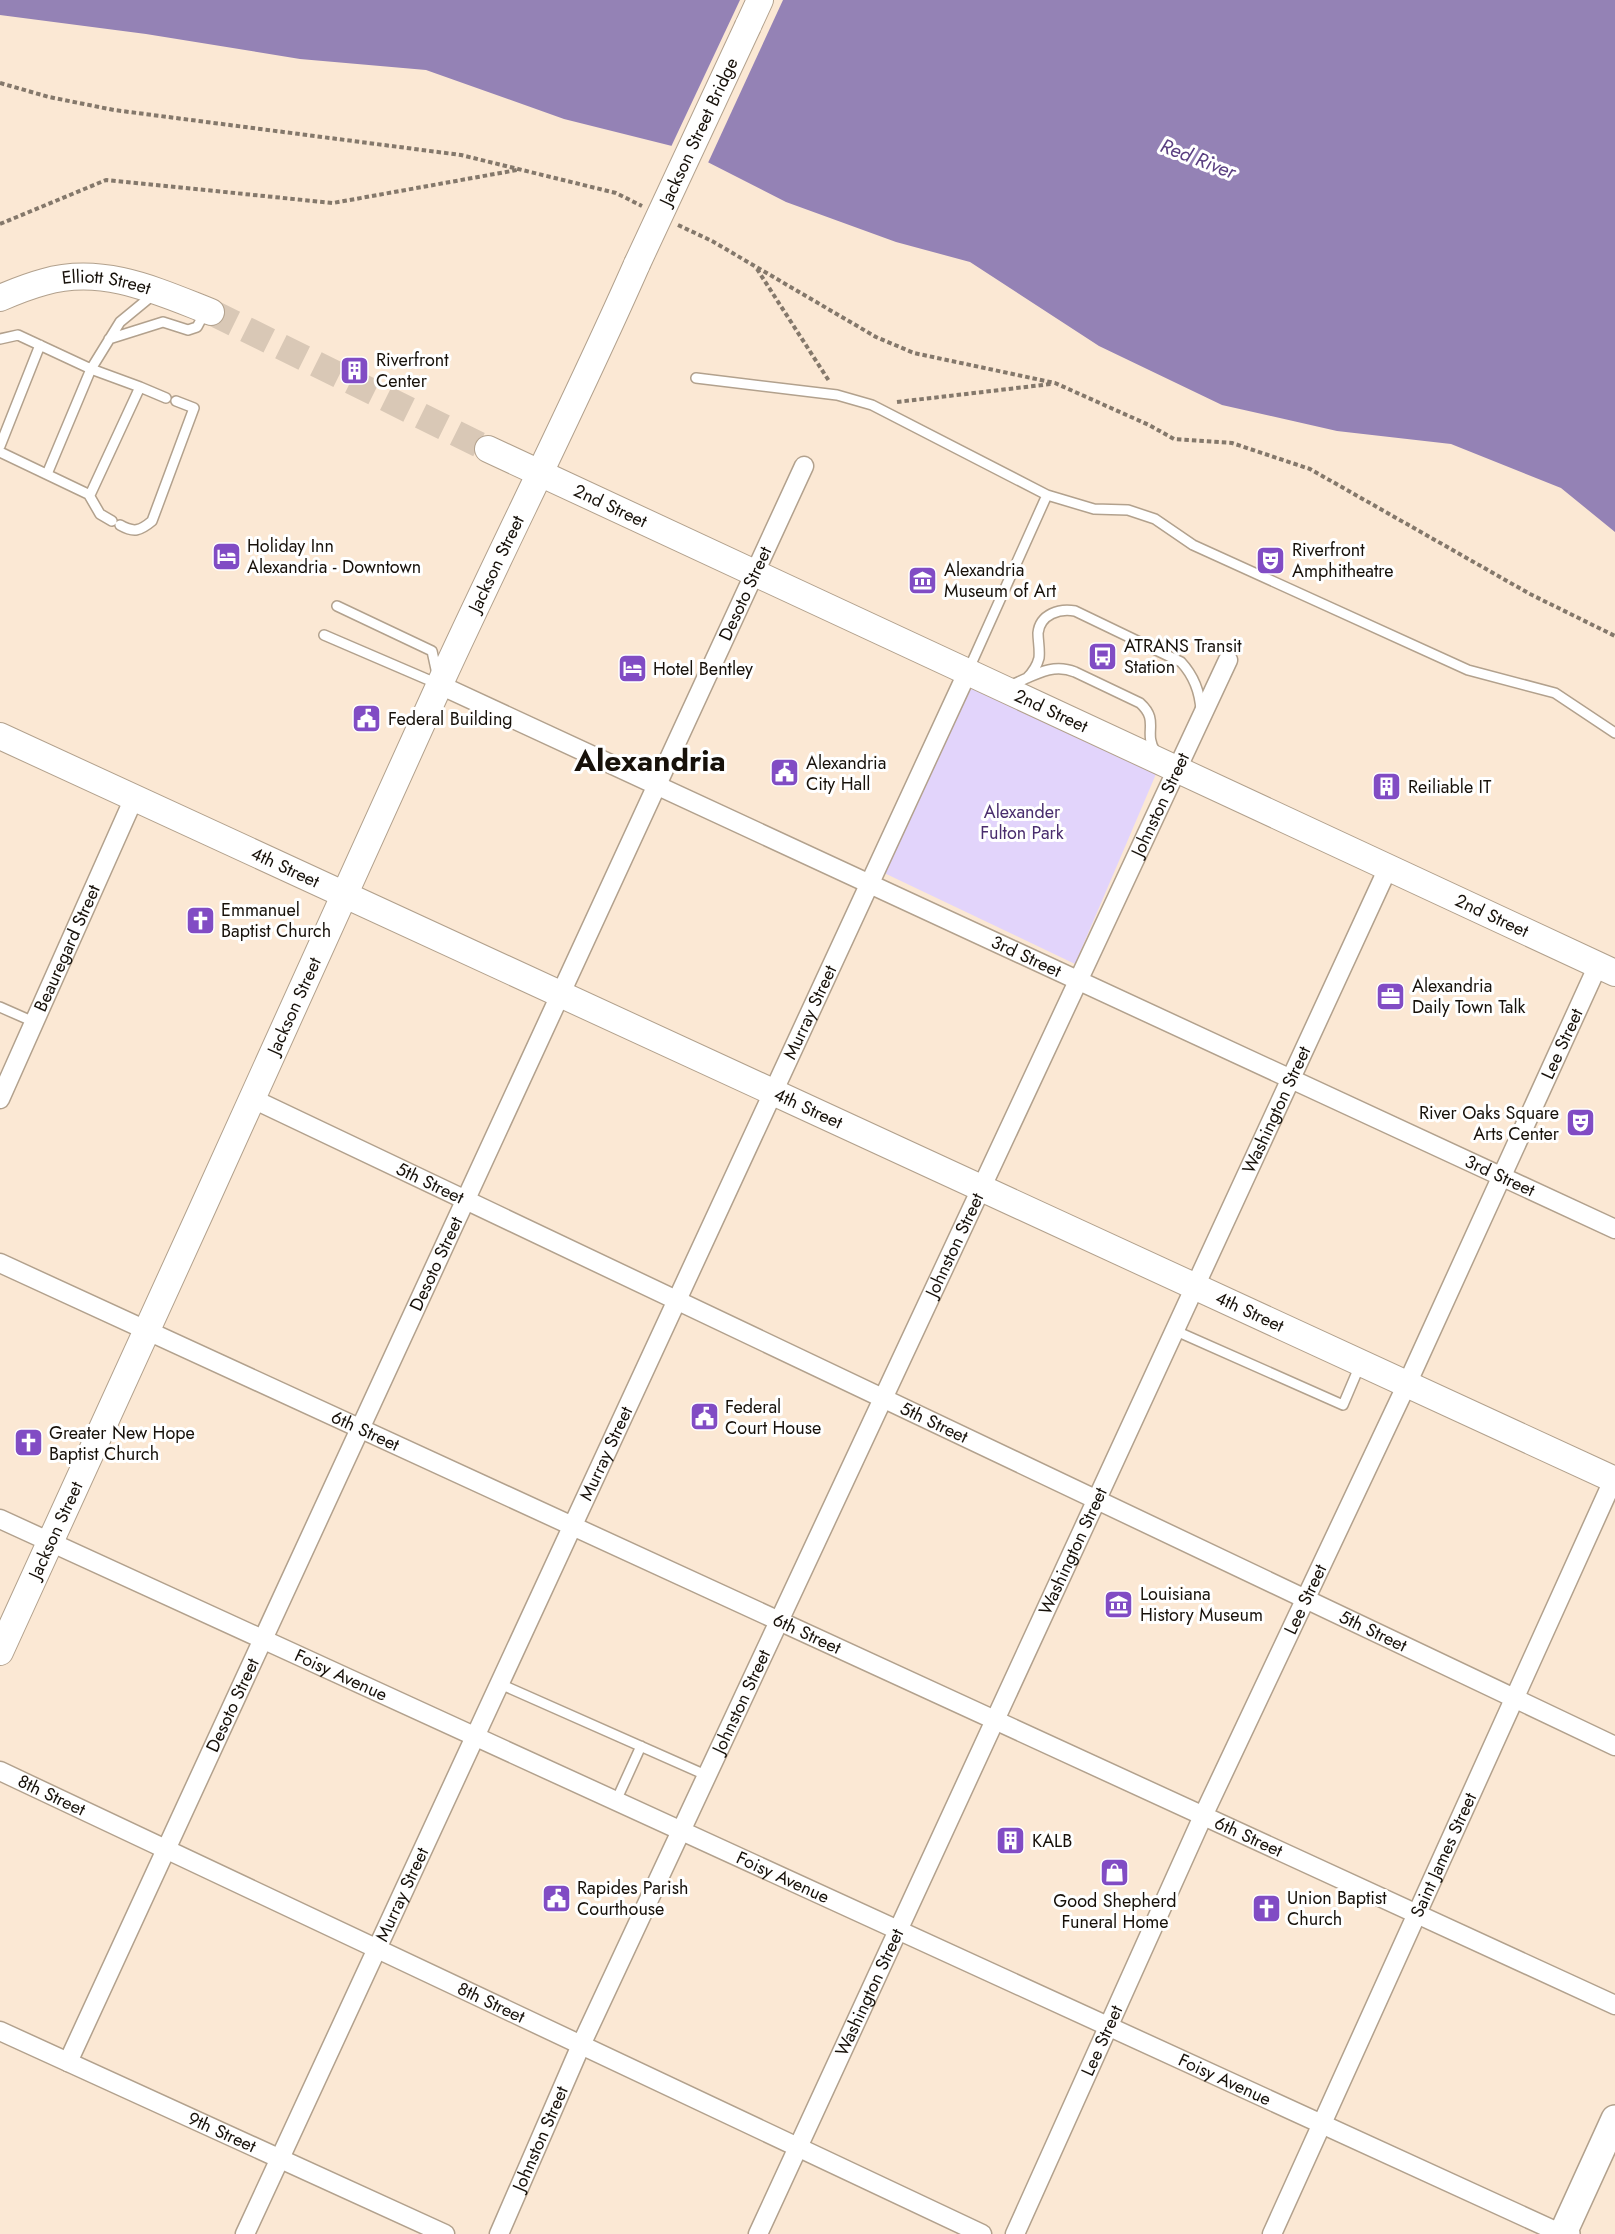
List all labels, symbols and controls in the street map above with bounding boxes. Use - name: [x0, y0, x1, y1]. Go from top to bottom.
- street label: Jackson Street Bridge: [652, 53, 744, 212]
- water label: Red River: [1156, 131, 1241, 187]
- street label: Elliott Street: [60, 263, 155, 301]
- place label: Riverfront Center: [376, 347, 449, 394]
- building icon: Riverfront Center: [339, 354, 371, 386]
- street label: 2nd Street: [569, 478, 652, 535]
- street label: Jackson Street: [461, 511, 531, 618]
- place label: Holiday Inn Alexandria - Downtown: [247, 533, 421, 580]
- place label: Riverfront Amphitheatre: [1292, 537, 1394, 584]
- hotel icon: Holiday Inn Alexandria - Downtown: [210, 540, 242, 572]
- street label: Desoto Street: [712, 542, 778, 645]
- theatre icon: Riverfront Amphitheatre: [1255, 544, 1287, 576]
- place label: Alexandria Museum of Art: [944, 557, 1057, 604]
- museum icon: Alexandria Museum of Art: [907, 564, 939, 596]
- place label: ATRANS Transit Station: [1124, 633, 1242, 680]
- bus stop icon: ATRANS Transit Station: [1087, 640, 1119, 672]
- hotel icon: Hotel Bentley: [616, 653, 648, 685]
- place label: Hotel Bentley: [653, 656, 753, 682]
- street label: 2nd Street: [1010, 683, 1093, 739]
- public building icon: Federal Building: [351, 703, 383, 735]
- place label: Federal Building: [388, 706, 513, 732]
- district label: Alexandria: [573, 739, 726, 782]
- street label: Johnston Street: [1124, 748, 1196, 863]
- place label: Alexandria City Hall: [806, 750, 886, 797]
- public building icon: Alexandria City Hall: [769, 757, 801, 789]
- building icon: Reiliable IT: [1371, 771, 1403, 803]
- place label: Reiliable IT: [1408, 774, 1492, 800]
- park label: Alexander Fulton Park: [980, 799, 1064, 846]
- street label: 4th Street: [247, 840, 324, 895]
- street label: Beauregard Street: [27, 880, 107, 1016]
- street label: 2nd Street: [1451, 887, 1533, 944]
- place label: Emmanuel Baptist Church: [221, 897, 331, 944]
- church icon: Emmanuel Baptist Church: [184, 904, 216, 936]
- street label: 3rd Street: [987, 929, 1066, 984]
- street label: Jackson Street: [260, 952, 328, 1061]
- street label: Murray Street: [777, 960, 843, 1064]
- place label: Alexandria Daily Town Talk: [1412, 973, 1526, 1020]
- office icon: Alexandria Daily Town Talk: [1375, 980, 1407, 1012]
- street label: Lee Street: [1535, 1004, 1590, 1083]
- street label: Washington Street: [1236, 1041, 1317, 1178]
- street label: 4th Street: [770, 1081, 847, 1136]
- place label: River Oaks Square Arts Center: [1419, 1100, 1560, 1147]
- theatre icon: River Oaks Square Arts Center: [1564, 1107, 1596, 1139]
- street label: 3rd Street: [1461, 1148, 1540, 1203]
- street label: 5th Street: [392, 1156, 469, 1211]
- street label: Johnston Street: [918, 1188, 991, 1303]
- street label: Desoto Street: [403, 1212, 469, 1315]
- street label: 4th Street: [1211, 1285, 1289, 1339]
- place label: Federal Court House: [725, 1394, 821, 1441]
- street label: 5th Street: [896, 1395, 973, 1450]
- street label: Murray Street: [573, 1401, 639, 1505]
- public building icon: Federal Court House: [688, 1401, 720, 1433]
- street label: 6th Street: [327, 1404, 404, 1458]
- place label: Greater New Hope Baptist Church: [49, 1420, 195, 1467]
- church icon: Greater New Hope Baptist Church: [12, 1427, 44, 1459]
- street label: Jackson Street: [21, 1477, 90, 1585]
- street label: Washington Street: [1032, 1482, 1114, 1619]
- street label: Lee Street: [1278, 1559, 1333, 1639]
- place label: Louisiana History Museum: [1140, 1581, 1263, 1628]
- museum icon: Louisiana History Museum: [1103, 1588, 1135, 1620]
- street label: 5th Street: [1335, 1604, 1412, 1659]
- street label: 6th Street: [769, 1607, 846, 1661]
- street label: Foisy Avenue: [290, 1643, 392, 1708]
- street label: Johnston Street: [705, 1645, 777, 1760]
- street label: Desoto Street: [200, 1653, 266, 1757]
- street label: 8th Street: [13, 1768, 90, 1823]
- street label: Saint James Street: [1404, 1788, 1483, 1922]
- street label: 6th Street: [1210, 1810, 1288, 1864]
- building icon: KALB: [995, 1825, 1027, 1857]
- place label: KALB: [1032, 1828, 1072, 1854]
- street label: Murray Street: [369, 1842, 435, 1946]
- street label: Foisy Avenue: [732, 1845, 834, 1910]
- shop icon: Good Shepherd Funeral Home: [1099, 1856, 1131, 1888]
- place label: Rapides Parish Courthouse: [577, 1875, 688, 1922]
- public building icon: Rapides Parish Courthouse: [540, 1882, 572, 1914]
- place label: Union Baptist Church: [1287, 1885, 1387, 1932]
- place label: Good Shepherd Funeral Home: [1053, 1888, 1177, 1935]
- church icon: Union Baptist Church: [1250, 1892, 1282, 1924]
- street label: Washington Street: [829, 1924, 910, 2060]
- street label: 8th Street: [453, 1975, 530, 2030]
- street label: Lee Street: [1075, 2000, 1129, 2080]
- street label: Foisy Avenue: [1174, 2047, 1275, 2112]
- street label: Johnston Street: [505, 2081, 575, 2197]
- street label: 9th Street: [184, 2105, 261, 2159]

